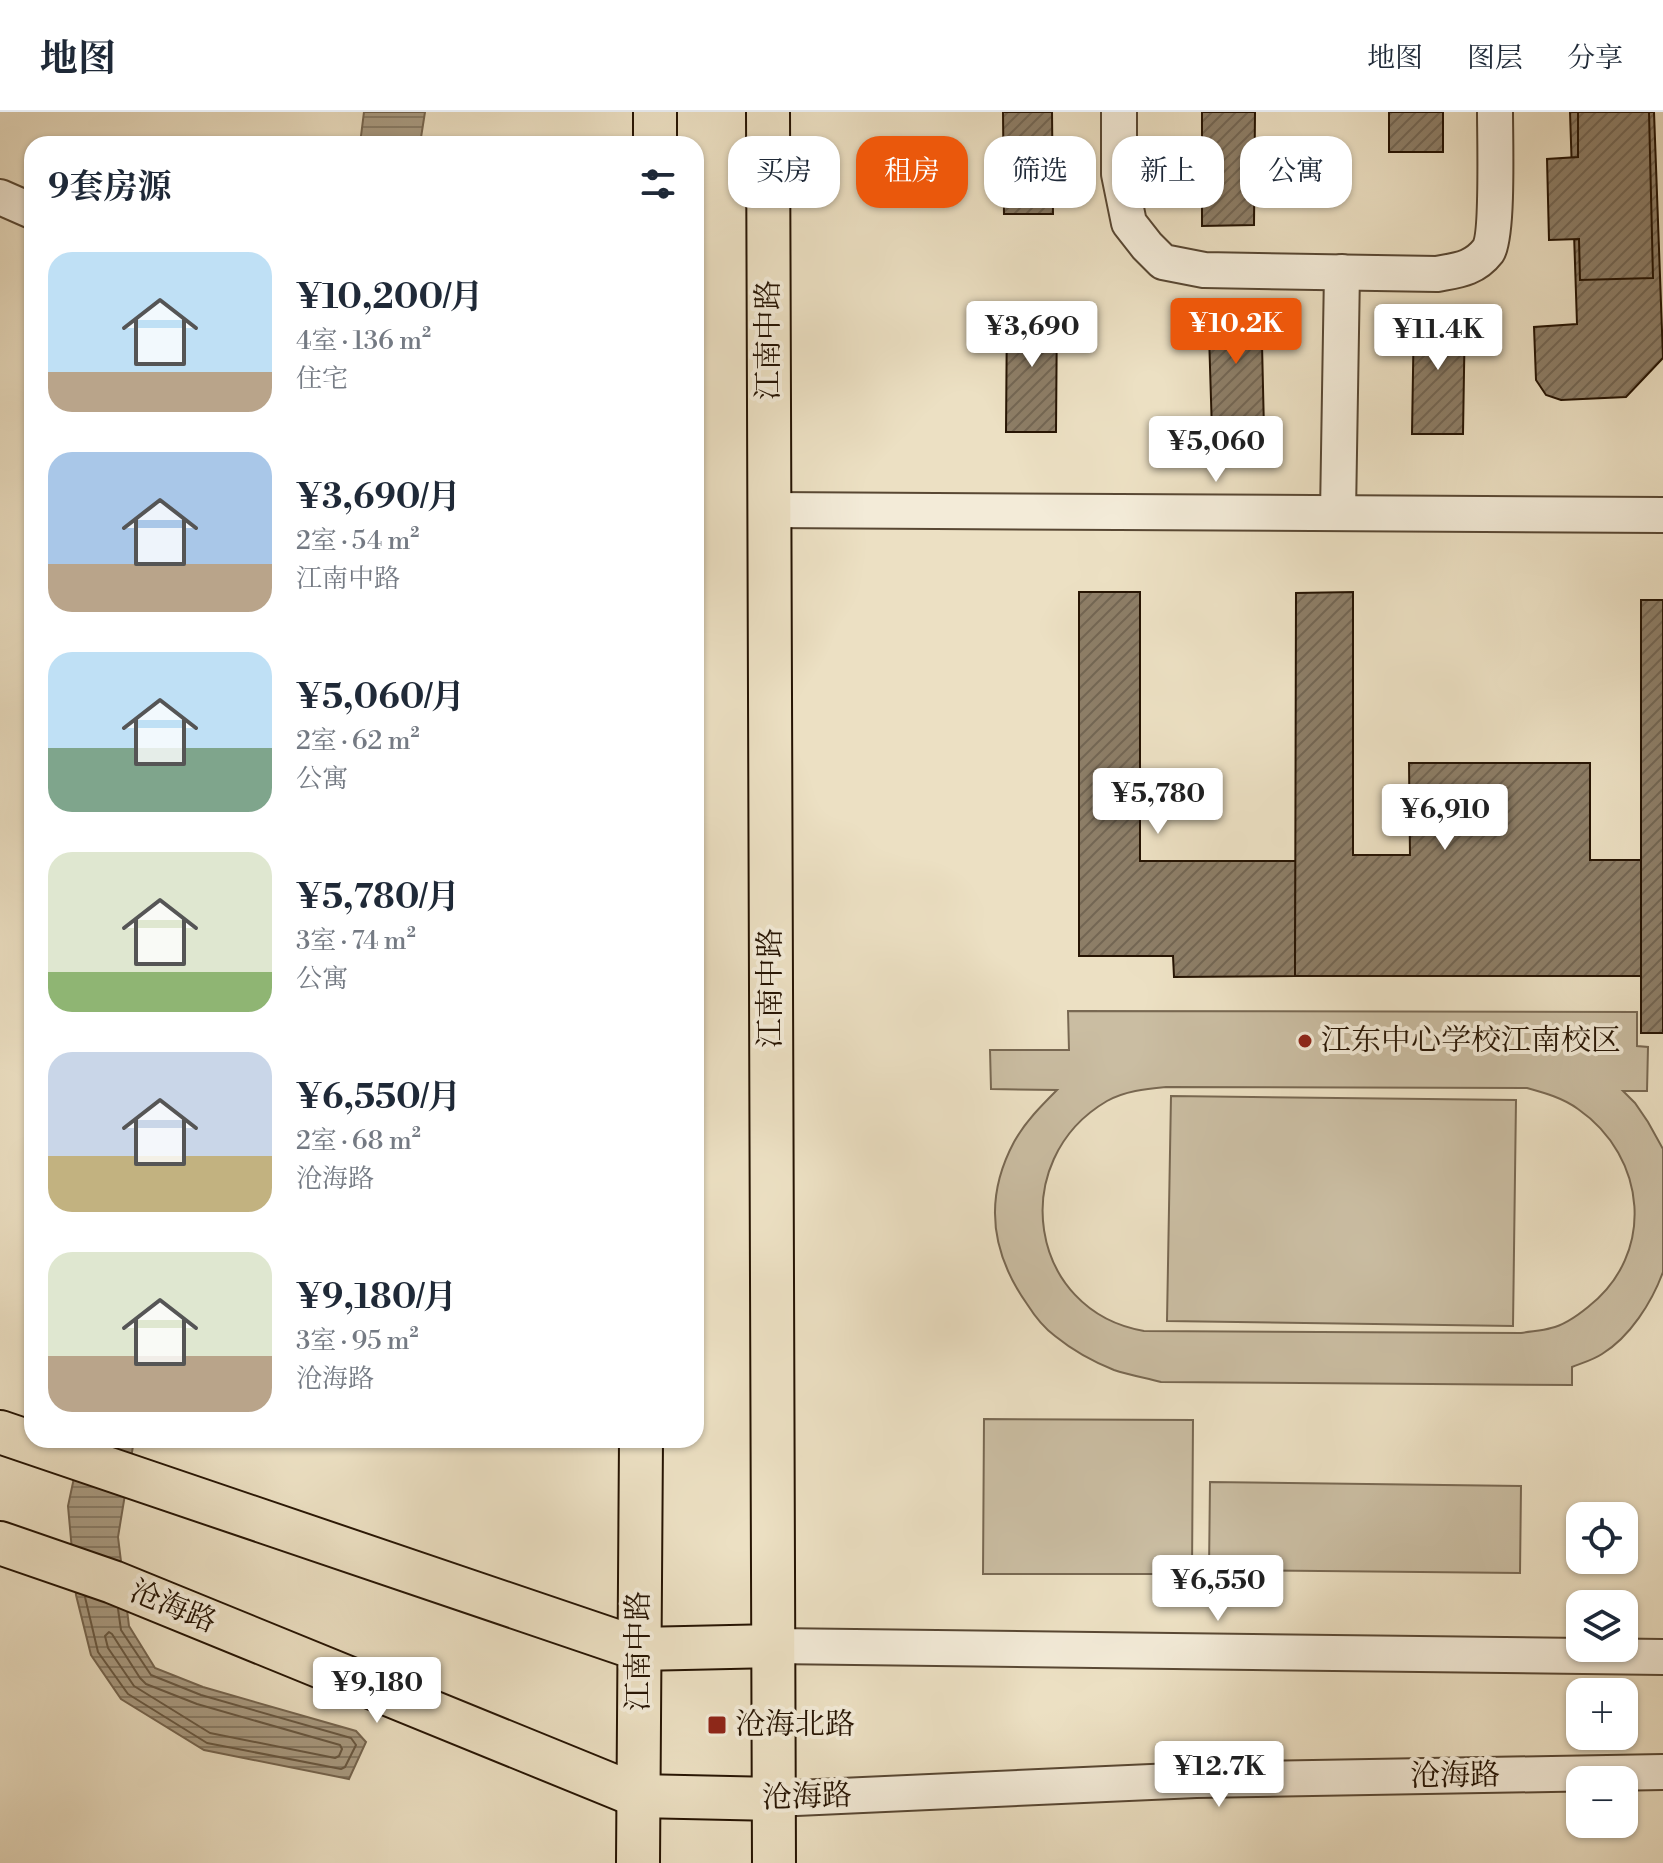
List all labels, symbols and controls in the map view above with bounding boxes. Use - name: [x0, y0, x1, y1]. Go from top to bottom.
- text: 地图: [40, 36, 116, 83]
- text: 地图: [1367, 41, 1423, 76]
- text: 图层: [1467, 41, 1523, 76]
- text: 分享: [1567, 41, 1623, 76]
- chip: 买房: [728, 136, 840, 208]
- chip: 租房: [856, 136, 968, 208]
- chip: 筛选: [984, 136, 1096, 208]
- chip: 新上: [1112, 136, 1224, 208]
- chip: 公寓: [1240, 136, 1352, 208]
- icon: filters: [636, 162, 680, 206]
- text: 9套房源: [48, 167, 171, 209]
- text: ¥10,200/月: [296, 277, 484, 319]
- street label: 江南中路: [750, 280, 788, 400]
- icon: home: [112, 284, 208, 380]
- pin: ¥10.2K: [1171, 298, 1301, 366]
- pin: ¥3,690: [967, 301, 1097, 369]
- pin: ¥11.4K: [1373, 304, 1503, 372]
- text: ¥10.2K: [1189, 308, 1283, 340]
- text: ¥3,690: [984, 311, 1080, 343]
- text: ¥11.4K: [1392, 314, 1484, 346]
- text: 4室 · 136 m²: [296, 325, 431, 357]
- text: 住宅: [296, 363, 348, 395]
- pin: ¥5,060: [1151, 416, 1281, 484]
- text: ¥5,060: [1167, 426, 1265, 458]
- text: ¥3,690/月: [296, 477, 461, 519]
- icon: home: [112, 484, 208, 580]
- text: 2室 · 54 m²: [296, 525, 419, 557]
- text: 江南中路: [296, 563, 400, 595]
- text: ¥5,060/月: [296, 677, 465, 719]
- icon: home: [112, 684, 208, 780]
- text: 2室 · 62 m²: [296, 725, 420, 757]
- text: 公寓: [296, 763, 348, 795]
- pin: ¥5,780: [1093, 768, 1223, 836]
- text: ¥5,780: [1111, 778, 1205, 810]
- pin: ¥6,910: [1380, 784, 1510, 852]
- text: ¥6,910: [1400, 794, 1490, 826]
- text: ¥5,780/月: [296, 877, 460, 919]
- icon: home: [112, 884, 208, 980]
- text: 3室 · 74 m²: [296, 925, 416, 957]
- street label: 江南中路: [752, 928, 790, 1048]
- text: 公寓: [296, 963, 348, 995]
- place label: 江东中心学校江南校区: [1321, 1022, 1621, 1060]
- marker: 江东中心学校江南校区: [1296, 1032, 1314, 1050]
- text: ¥6,550/月: [296, 1077, 461, 1119]
- icon: home: [112, 1084, 208, 1180]
- text: 2室 · 68 m²: [296, 1125, 421, 1157]
- text: 沧海路: [296, 1163, 374, 1195]
- text: ¥9,180/月: [296, 1277, 457, 1319]
- icon: home: [112, 1284, 208, 1380]
- text: 3室 · 95 m²: [296, 1325, 419, 1357]
- text: 沧海路: [296, 1363, 374, 1395]
- map controls: [1566, 1502, 1638, 1838]
- button: locate: [1566, 1502, 1638, 1574]
- pin: ¥6,550: [1153, 1555, 1283, 1623]
- text: ¥6,550: [1170, 1565, 1266, 1597]
- street label: 沧海路: [124, 1573, 222, 1641]
- button: layers: [1566, 1590, 1638, 1662]
- street label: 江南中路: [620, 1591, 658, 1711]
- pin: ¥9,180: [312, 1657, 442, 1725]
- text: ¥9,180: [331, 1667, 423, 1699]
- button: +: [1566, 1678, 1638, 1750]
- place label: 沧海北路: [735, 1706, 855, 1744]
- marker: 沧海北路: [706, 1714, 728, 1736]
- pin: ¥12.7K: [1154, 1741, 1284, 1809]
- text: ¥12.7K: [1173, 1751, 1265, 1783]
- street label: 沧海路: [1410, 1756, 1500, 1796]
- button: −: [1566, 1766, 1638, 1838]
- street label: 沧海路: [761, 1776, 853, 1818]

